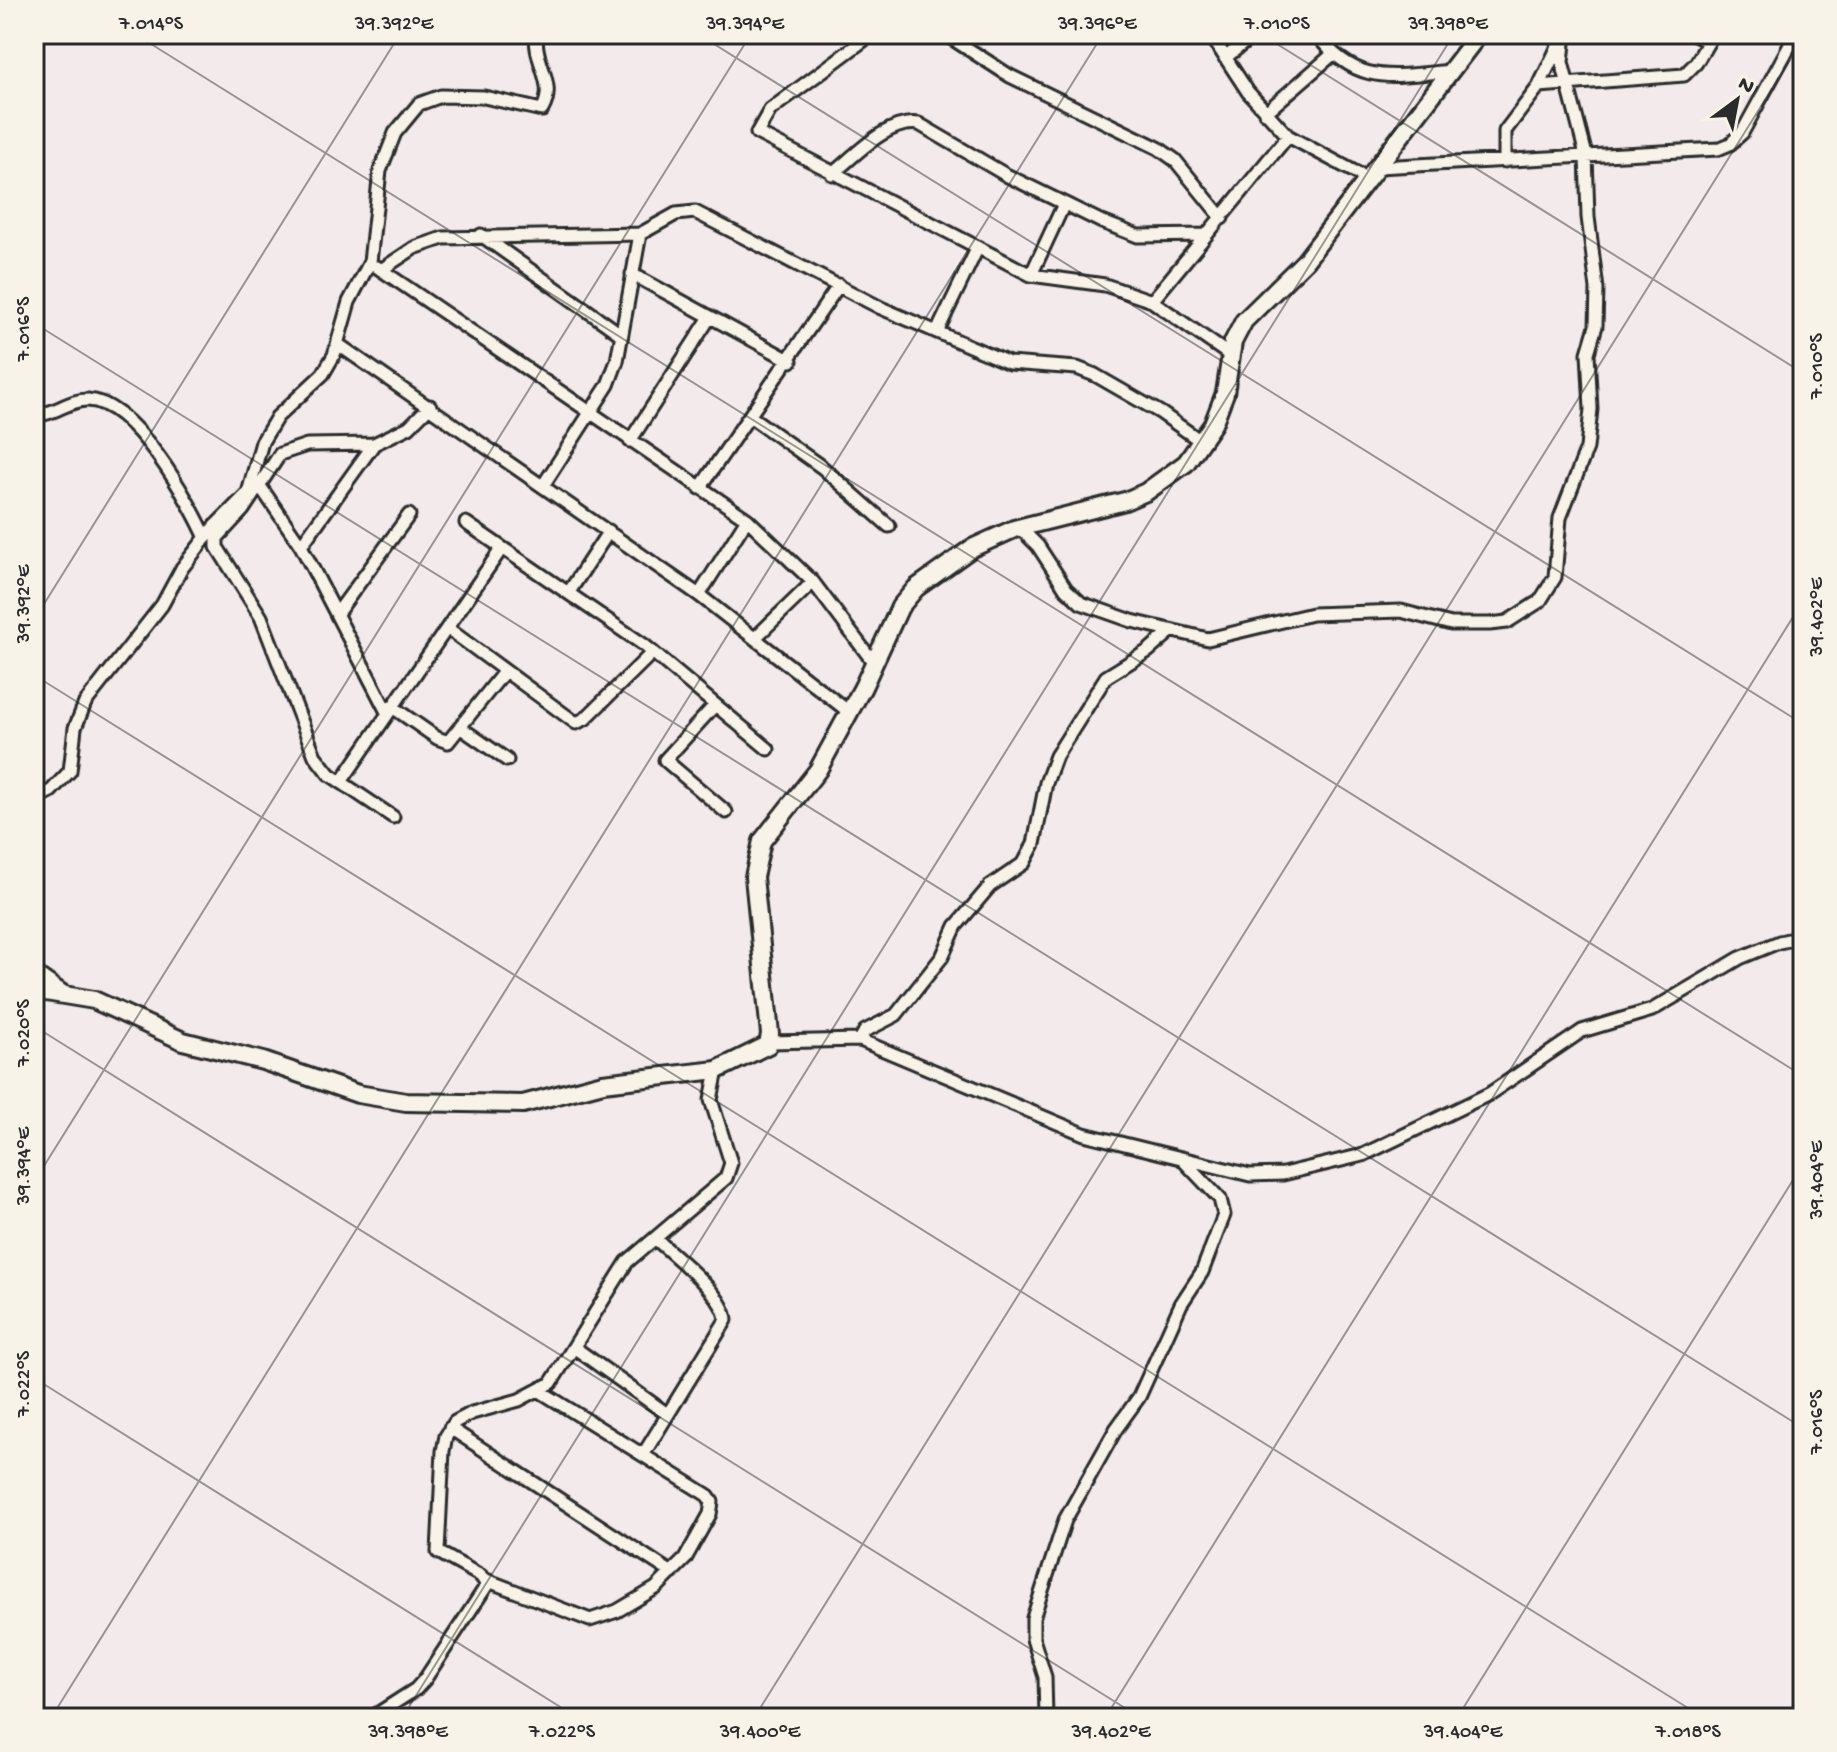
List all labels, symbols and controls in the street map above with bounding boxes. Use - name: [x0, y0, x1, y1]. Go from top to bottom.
- text: 7.014°S: [118, 14, 184, 37]
- text: 39.392°E: [354, 14, 435, 37]
- text: 39.394°E: [705, 14, 786, 37]
- text: 39.396°E: [1057, 14, 1138, 37]
- text: 7.010°S: [1243, 14, 1311, 37]
- text: 39.398°E: [1407, 14, 1489, 37]
- north arrow: [1697, 60, 1777, 140]
- text: N: [1732, 72, 1758, 101]
- text: 7.016°S: [14, 296, 37, 362]
- text: 7.010°S: [1807, 332, 1830, 400]
- text: 39.392°E: [14, 563, 37, 644]
- text: 39.402°E: [1807, 576, 1830, 657]
- text: 7.020°S: [14, 999, 37, 1068]
- text: 39.394°E: [14, 1125, 37, 1206]
- text: 39.404°E: [1807, 1139, 1830, 1220]
- text: 7.022°S: [14, 1350, 37, 1418]
- text: 7.016°S: [1807, 1389, 1830, 1455]
- text: 39.398°E: [367, 1722, 449, 1745]
- text: 7.022°S: [528, 1722, 596, 1745]
- text: 39.400°E: [719, 1722, 802, 1745]
- text: 39.402°E: [1071, 1722, 1152, 1745]
- text: 39.404°E: [1423, 1722, 1504, 1745]
- text: 7.018°S: [1654, 1722, 1721, 1745]

